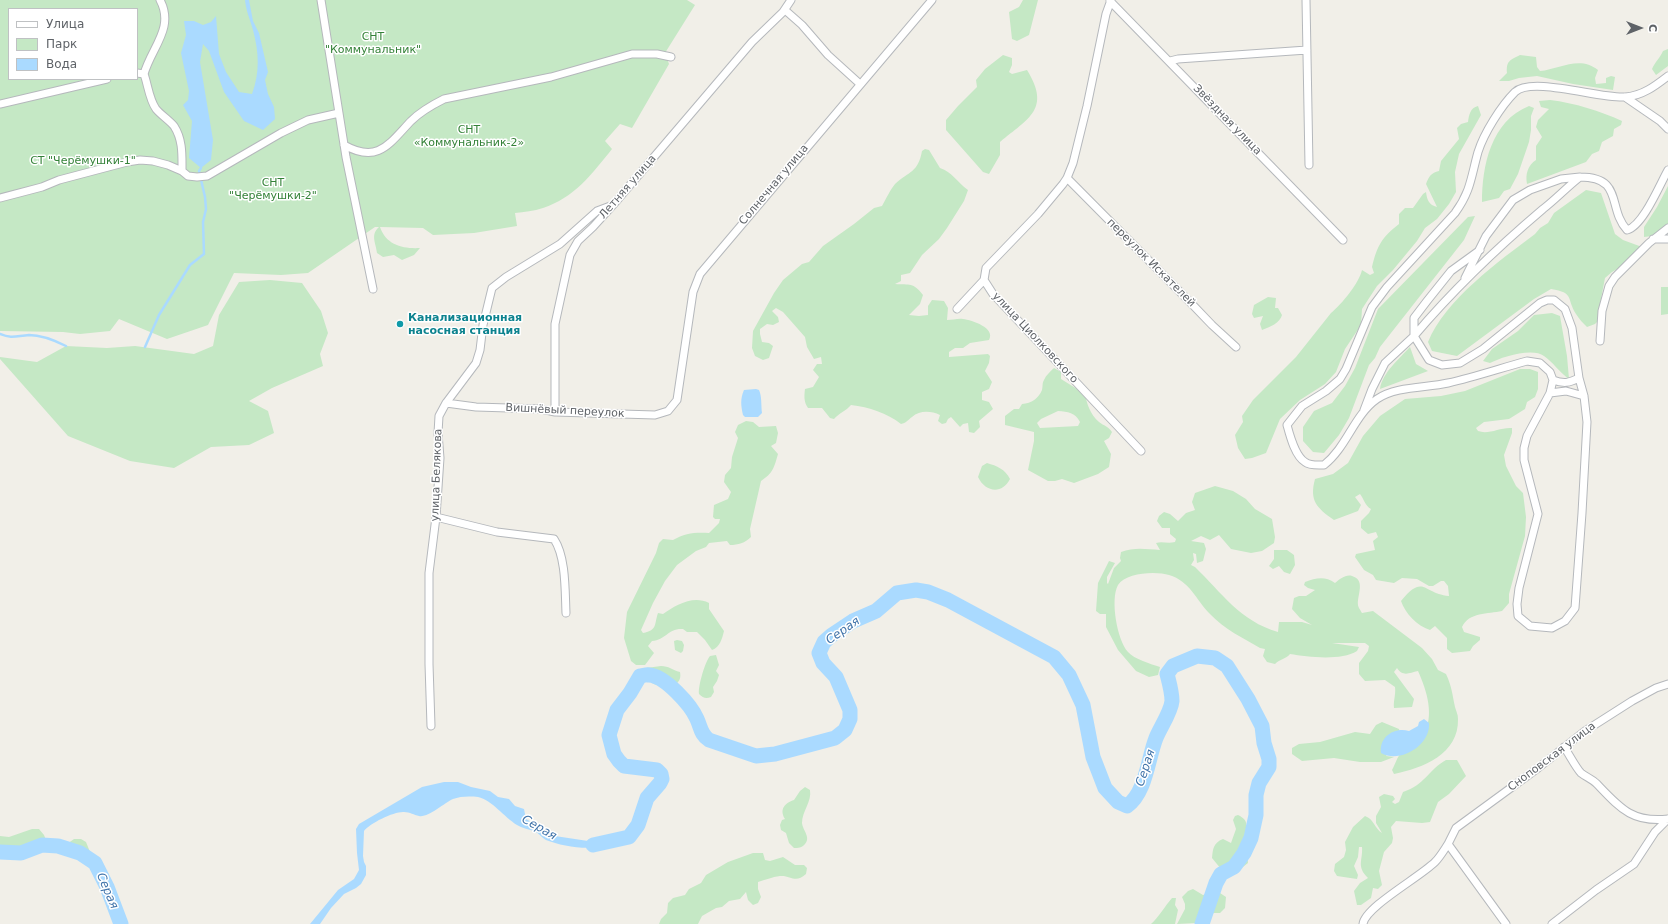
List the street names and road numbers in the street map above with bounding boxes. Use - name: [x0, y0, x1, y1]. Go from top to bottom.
- street label: Звёздная улица: [1190, 82, 1264, 158]
- street label: Солнечная улица: [737, 142, 811, 228]
- street label: Летняя улица: [597, 152, 659, 222]
- street label: переулок Искателей: [1104, 216, 1198, 310]
- street label: улица Циолковского: [989, 290, 1081, 386]
- street label: Вишнёвый переулок: [505, 401, 625, 421]
- street label: улица Белякова: [429, 428, 445, 522]
- street label: Сноповская улица: [1506, 720, 1598, 794]

